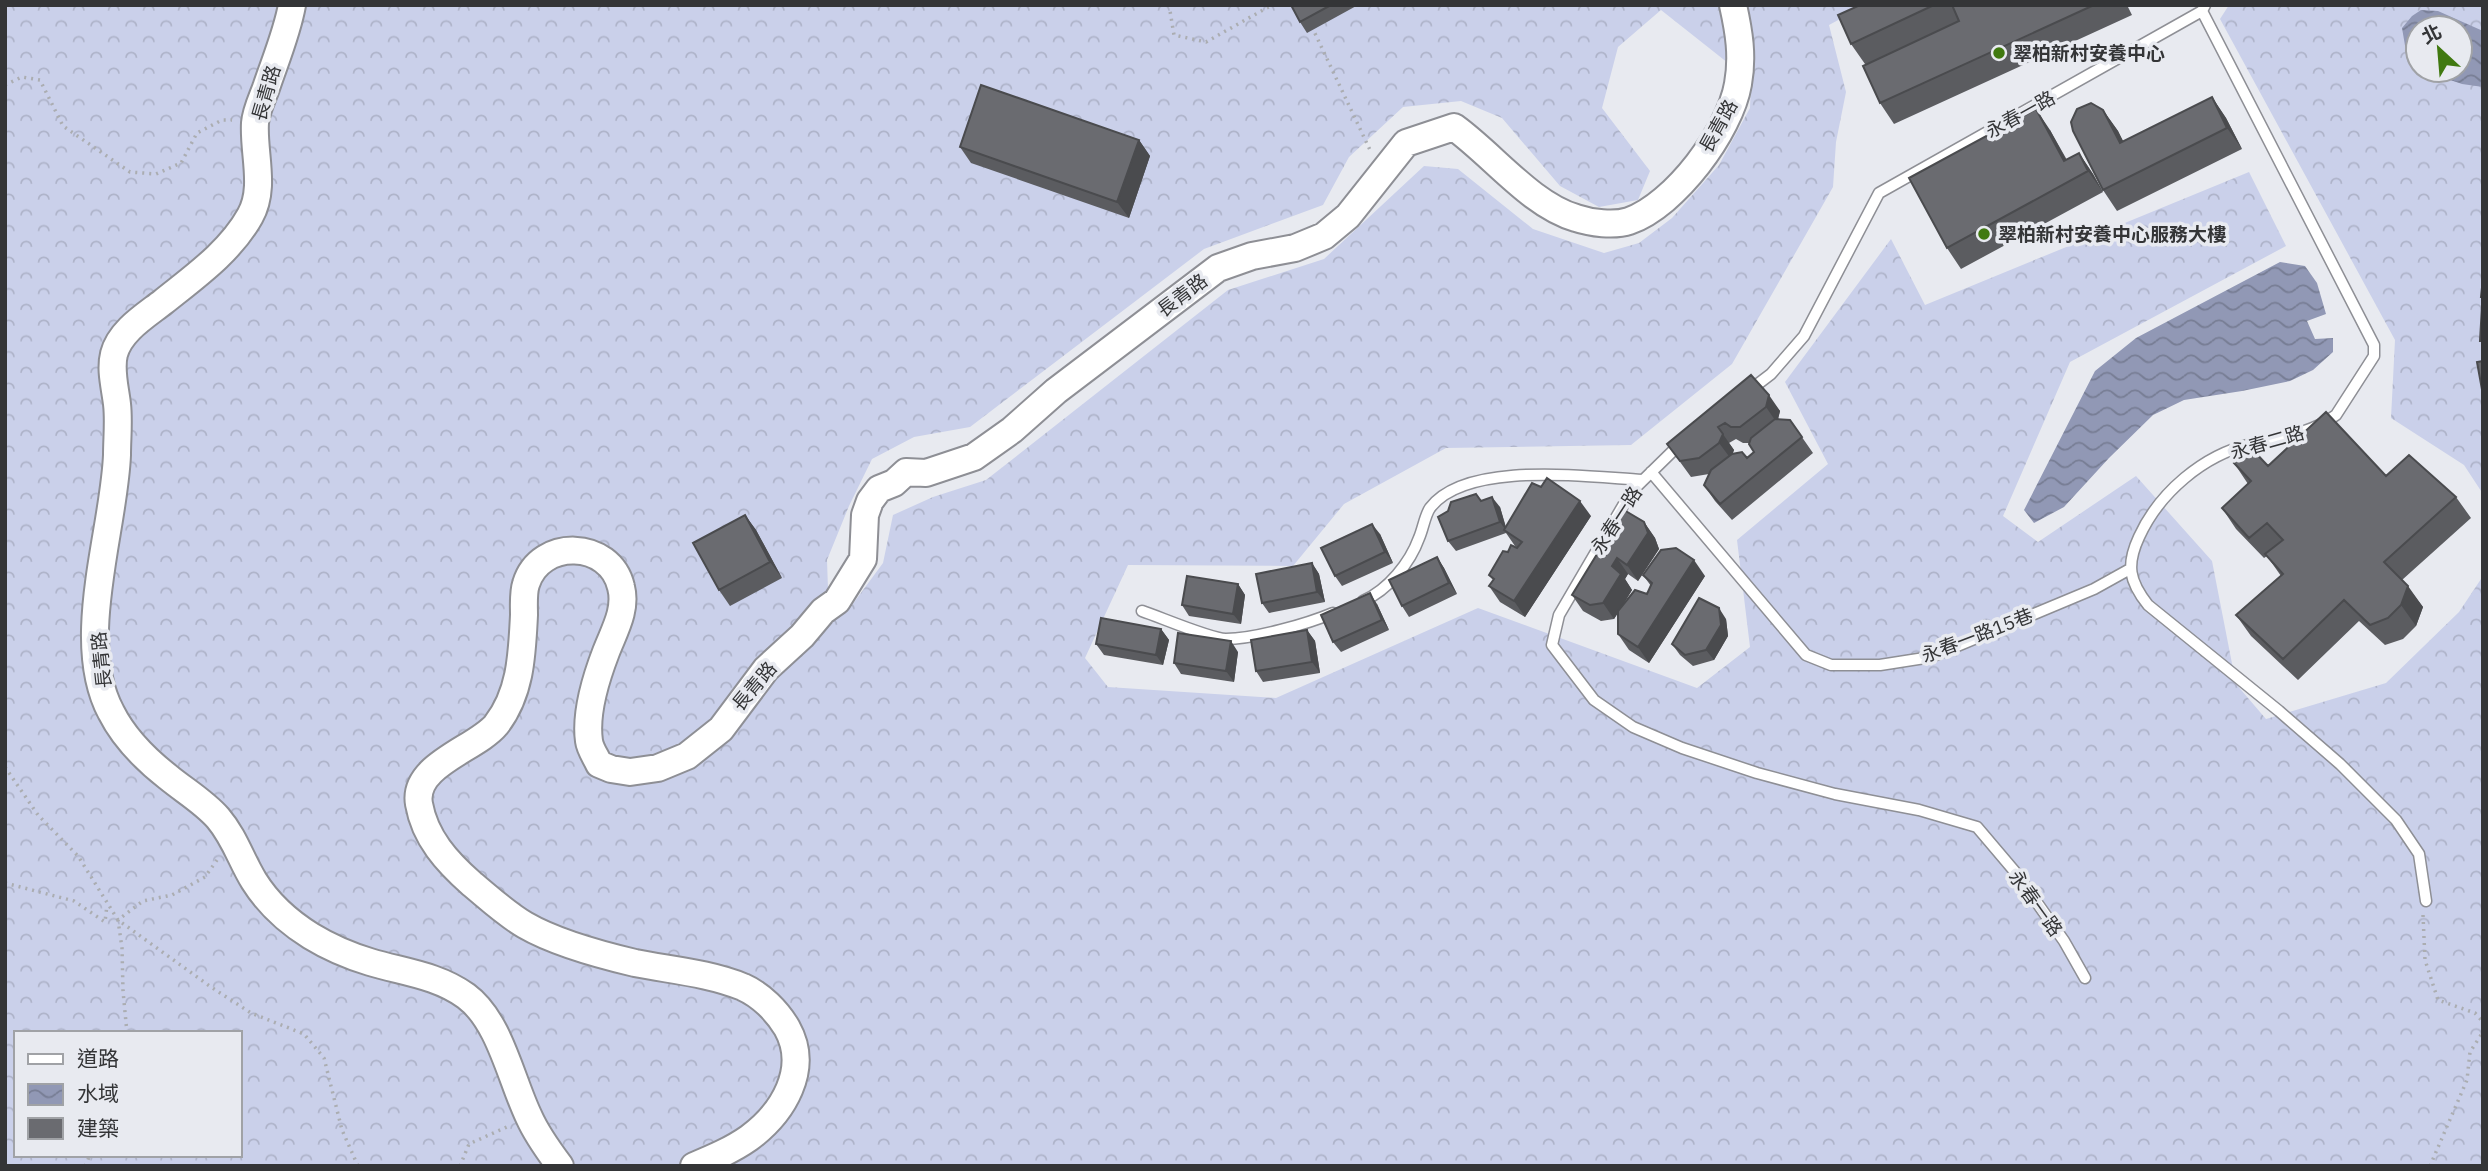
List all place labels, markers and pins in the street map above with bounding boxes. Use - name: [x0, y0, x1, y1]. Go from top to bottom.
- place label: 翠柏新村安養中心: [2013, 41, 2165, 65]
- marker: 翠柏新村安養中心: [1991, 45, 2007, 61]
- place label: 翠柏新村安養中心服務大樓: [1998, 222, 2226, 246]
- marker: 翠柏新村安養中心服務大樓: [1976, 226, 1992, 242]

